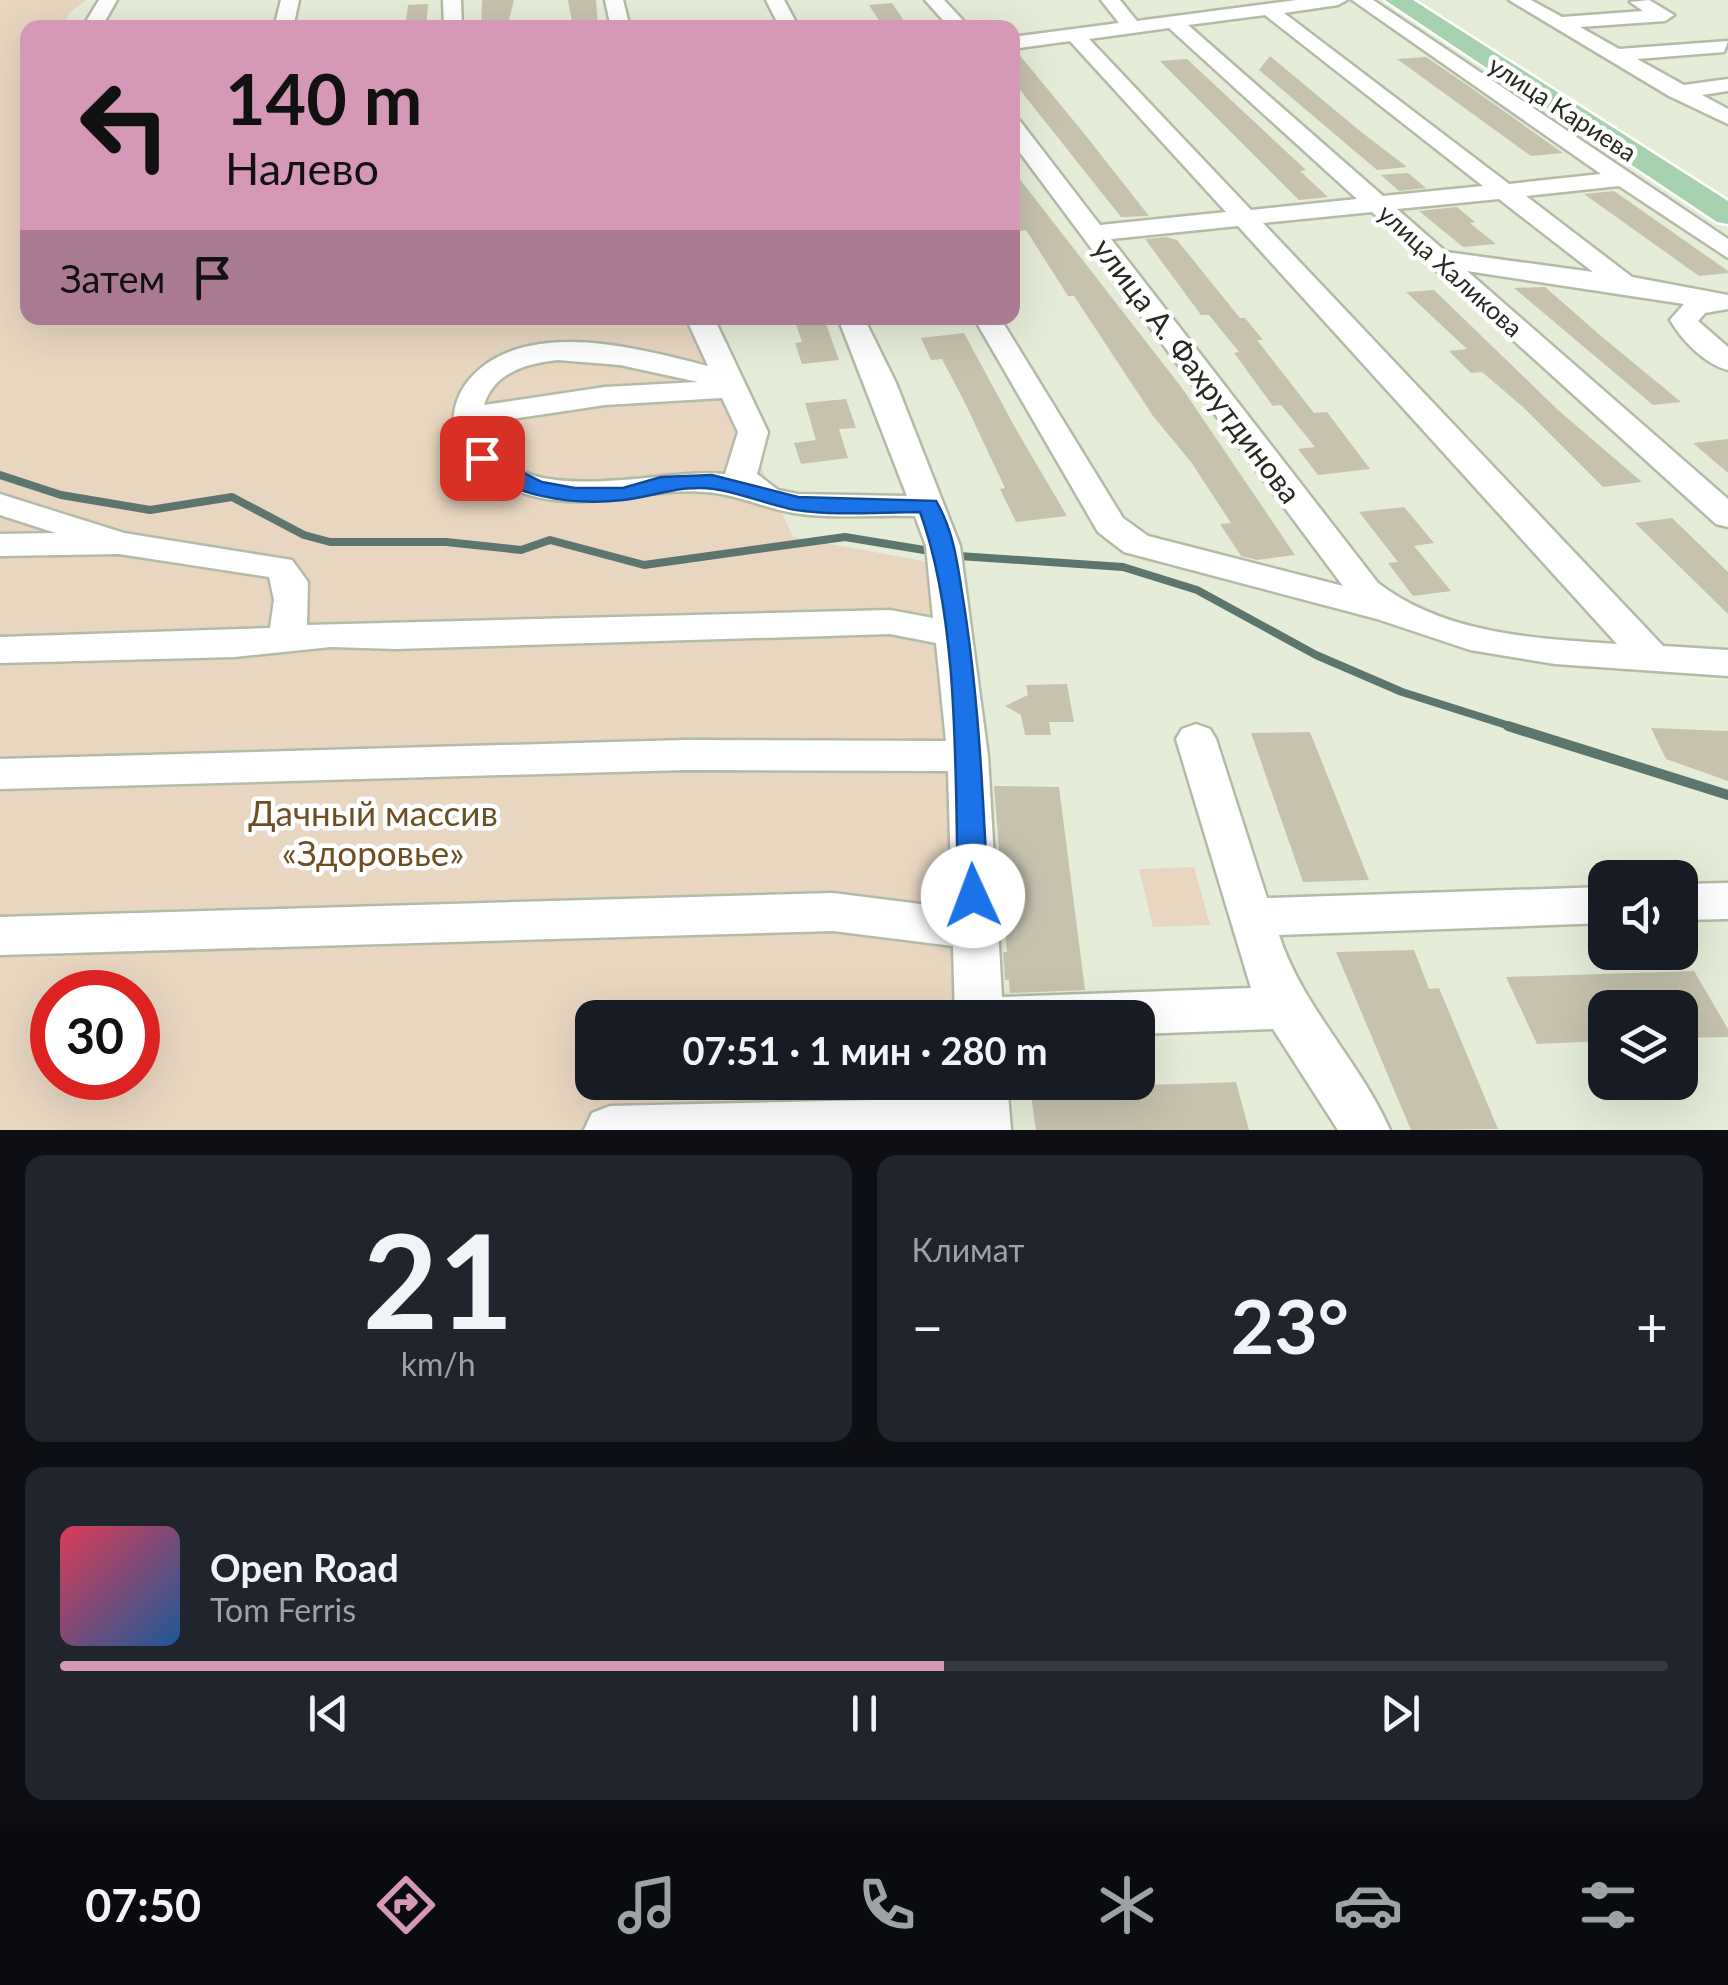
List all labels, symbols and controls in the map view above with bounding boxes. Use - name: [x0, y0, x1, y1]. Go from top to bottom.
- street label: улица Кариева: [1483, 49, 1643, 167]
- text: 140 m: [225, 56, 422, 140]
- icon: left: [60, 60, 190, 190]
- text: Налево: [225, 141, 379, 195]
- street label: улица Халикова: [1373, 197, 1529, 343]
- street label: улица А. Фахрутдинова: [1087, 230, 1309, 510]
- icon: arrive: [185, 250, 240, 305]
- text: Затем: [60, 255, 165, 301]
- pin: [440, 416, 525, 501]
- icon: arrive: [455, 431, 510, 486]
- park label: Дачный массив «Здоровье»: [248, 791, 498, 873]
- position arrow: [921, 844, 1025, 948]
- map controls: [1588, 860, 1698, 1100]
- button: sound: [1588, 860, 1698, 970]
- speed limit sign: 30: [30, 970, 160, 1100]
- button: layers: [1588, 990, 1698, 1100]
- text: 07:51 · 1 мин · 280 m: [682, 1027, 1048, 1073]
- text: 21: [363, 1201, 514, 1357]
- text: Климат: [912, 1230, 1024, 1269]
- text: 23°: [1231, 1280, 1349, 1370]
- text: −: [912, 1293, 943, 1359]
- text: +: [1636, 1293, 1668, 1359]
- text: km/h: [401, 1344, 476, 1383]
- text: Open Road: [210, 1544, 399, 1590]
- text: Tom Ferris: [210, 1590, 356, 1629]
- icon: previous: [301, 1686, 356, 1741]
- icon: pause: [837, 1686, 892, 1741]
- icon: next: [1373, 1686, 1428, 1741]
- icon: directions: [371, 1870, 441, 1940]
- icon: music: [612, 1870, 682, 1940]
- icon: phone: [852, 1870, 922, 1940]
- icon: climate: [1092, 1870, 1162, 1940]
- icon: car: [1333, 1870, 1403, 1940]
- icon: filters: [1573, 1870, 1643, 1940]
- text: 07:50: [85, 1878, 201, 1932]

